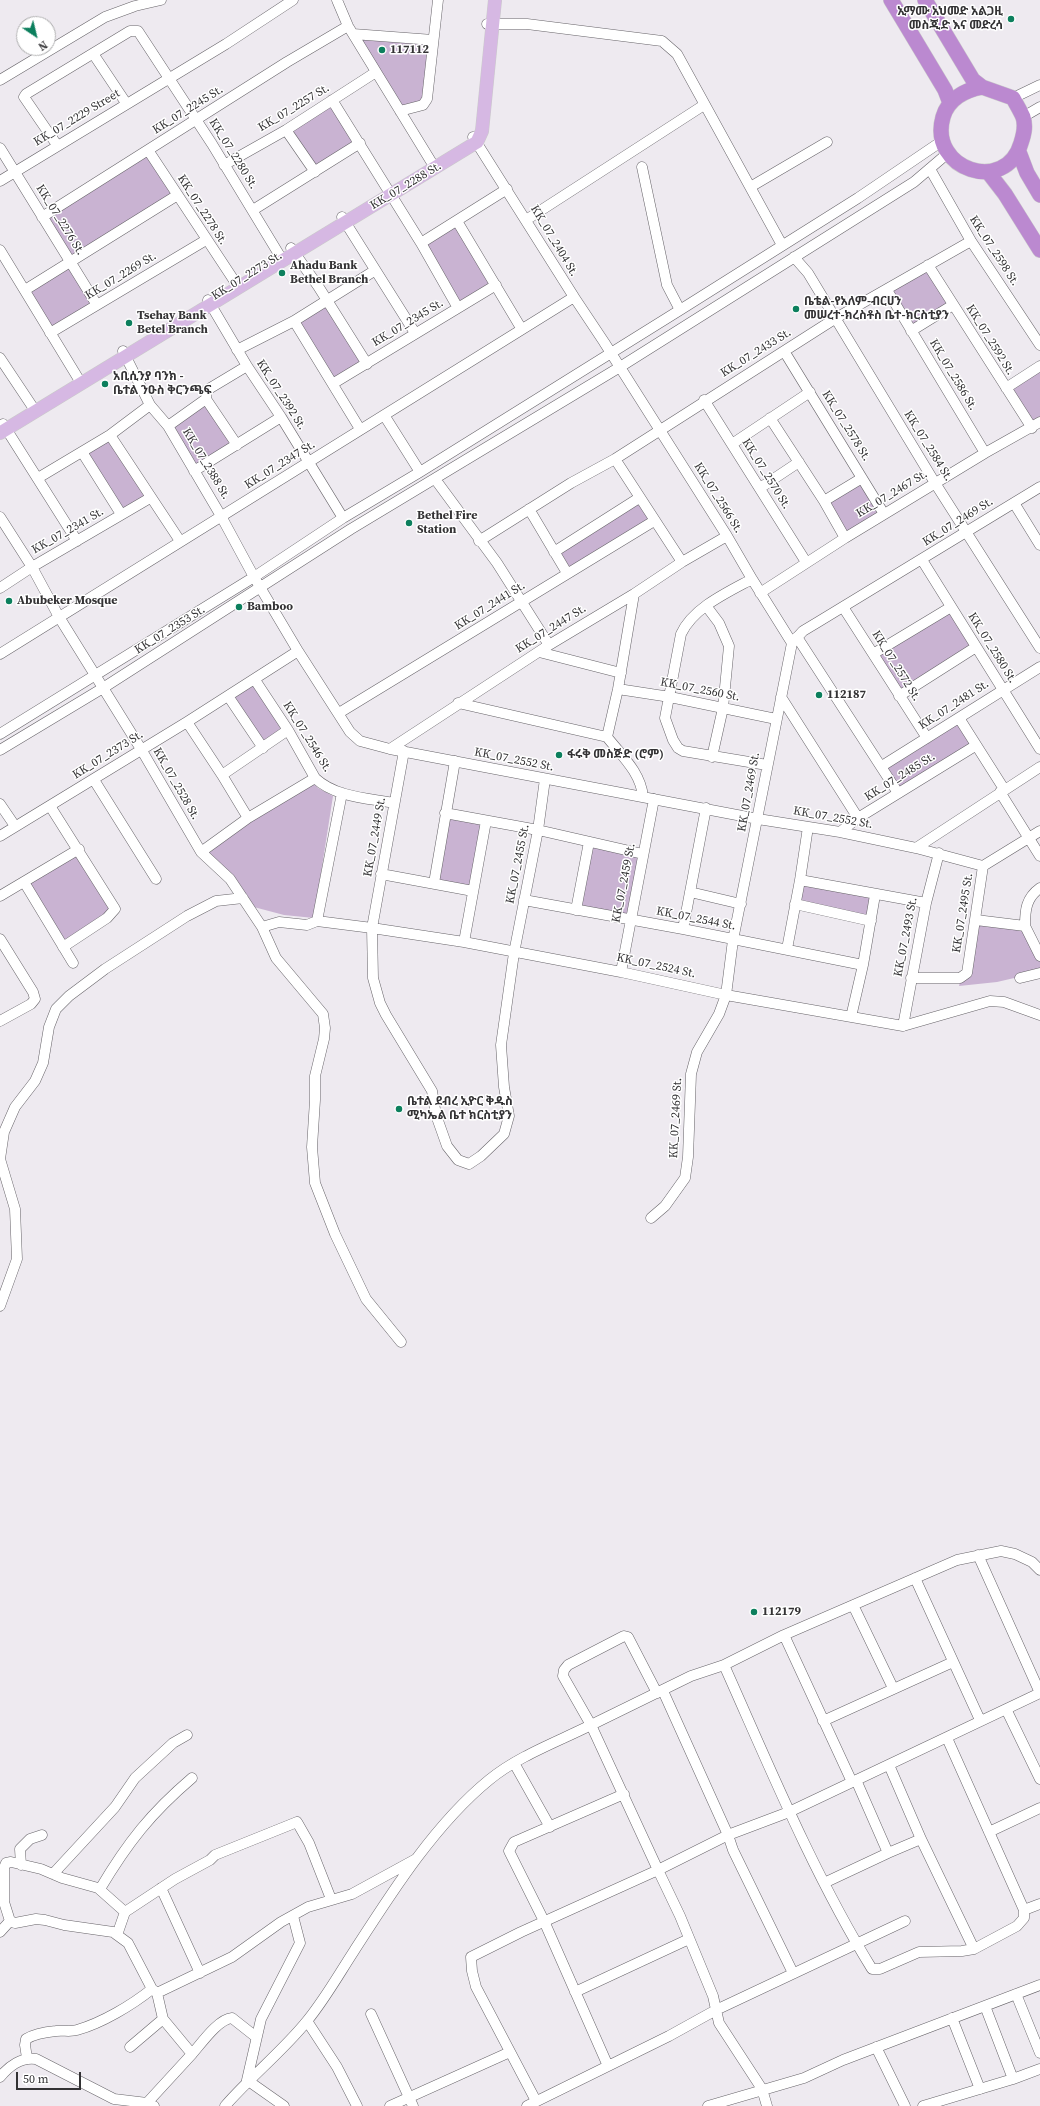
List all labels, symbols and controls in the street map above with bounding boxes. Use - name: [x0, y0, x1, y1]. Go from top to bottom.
- place label: ኢማሙ አህመድ አልጋዚ መስጂድ እና መድረሳ: [897, 5, 1003, 33]
- marker: ኢማሙ አህመድ አልጋዚ መስጂድ እና መድረሳ: [1006, 14, 1016, 24]
- north arrow: [16, 16, 56, 56]
- text: N: [35, 37, 50, 54]
- place label: 117112: [390, 43, 429, 57]
- marker: 117112: [377, 45, 387, 55]
- street label: KK_07_2257 St.: [256, 81, 332, 135]
- street label: KK_07_2245 St.: [150, 83, 226, 137]
- street label: KK_07_2229 Street: [31, 87, 123, 149]
- street label: KK_07_2280 St.: [206, 116, 260, 192]
- street label: KK_07_2288 St.: [368, 159, 444, 213]
- street label: KK_07_2278 St.: [174, 172, 230, 248]
- street label: KK_07_2276 St.: [33, 182, 87, 258]
- street label: KK_07_2404 St.: [527, 203, 581, 279]
- street label: KK_07_2598 St.: [966, 213, 1022, 289]
- street label: KK_07_2269 St.: [83, 249, 159, 303]
- street label: KK_07_2273 St.: [209, 249, 285, 303]
- place label: Ahadu Bank Bethel Branch: [290, 259, 368, 287]
- marker: Ahadu Bank Bethel Branch: [277, 268, 287, 278]
- place label: ቤቴል-የአለም-ብርሀን መሠረተ-ክረስቶስ ቤተ-ክርስቲያን: [804, 295, 949, 323]
- street label: KK_07_2345 St.: [370, 296, 446, 350]
- street label: KK_07_2592 St.: [963, 302, 1017, 378]
- marker: ቤቴል-የአለም-ብርሀን መሠረተ-ክረስቶስ ቤተ-ክርስቲያን: [791, 304, 801, 314]
- place label: Tsehay Bank Betel Branch: [137, 309, 208, 337]
- marker: Tsehay Bank Betel Branch: [124, 318, 134, 328]
- street label: KK_07_2433 St.: [718, 326, 794, 380]
- street label: KK_07_2586 St.: [926, 337, 980, 413]
- street label: KK_07_2392 St.: [253, 357, 309, 433]
- place label: አቢሲንያ ባንክ - ቤተል ንዑስ ቅርንጫፍ: [113, 370, 212, 398]
- marker: አቢሲንያ ባንክ - ቤተል ንዑስ ቅርንጫፍ: [100, 379, 110, 389]
- street label: KK_07_2578 St.: [819, 388, 873, 464]
- street label: KK_07_2584 St.: [901, 408, 955, 484]
- street label: KK_07_2388 St.: [179, 426, 233, 502]
- street label: KK_07_2570 St.: [739, 436, 793, 512]
- street label: KK_07_2347 St.: [242, 438, 318, 492]
- street label: KK_07_2566 St.: [691, 460, 745, 536]
- street label: KK_07_2467 St.: [854, 467, 930, 521]
- street label: KK_07_2469 St.: [920, 495, 996, 549]
- street label: KK_07_2341 St.: [29, 505, 107, 557]
- place label: Bethel Fire Station: [417, 509, 477, 537]
- marker: Bethel Fire Station: [404, 518, 414, 528]
- street label: KK_07_2441 St.: [452, 579, 528, 633]
- place label: Abubeker Mosque: [17, 594, 118, 608]
- marker: Abubeker Mosque: [4, 596, 14, 606]
- place label: Bamboo: [247, 600, 293, 614]
- marker: Bamboo: [234, 602, 244, 612]
- street label: KK_07_2447 St.: [513, 602, 589, 656]
- street label: KK_07_2353 St.: [132, 603, 208, 657]
- street label: KK_07_2580 St.: [965, 610, 1019, 686]
- street label: KK_07_2572 St.: [869, 628, 923, 704]
- street label: KK_07_2560 St.: [659, 675, 741, 705]
- street label: KK_07_2481 St.: [916, 677, 992, 733]
- place label: 112187: [827, 688, 866, 702]
- marker: 112187: [814, 690, 824, 700]
- street label: KK_07_2546 St.: [280, 699, 334, 775]
- street label: KK_07_2373 St.: [70, 728, 146, 782]
- street label: KK_07_2528 St.: [150, 745, 202, 823]
- street label: KK_07_2552 St.: [473, 745, 555, 775]
- place label: ፋሩቅ መስጅድ (ሮም): [567, 748, 664, 762]
- marker: ፋሩቅ መስጅድ (ሮም): [554, 750, 564, 760]
- street label: KK_07_2485 St.: [862, 750, 938, 804]
- street label: KK_07_2469 St.: [735, 751, 763, 833]
- street label: KK_07_2449 St.: [361, 796, 389, 878]
- street label: KK_07_2552 St.: [792, 804, 874, 832]
- street label: KK_07_2455 St.: [503, 823, 533, 905]
- street label: KK_07_2459 St.: [609, 842, 639, 924]
- street label: KK_07_2495 St.: [950, 872, 976, 954]
- street label: KK_07_2493 St.: [891, 896, 921, 978]
- street label: KK_07_2544 St.: [655, 904, 737, 934]
- street label: KK_07_2524 St.: [615, 951, 697, 981]
- street label: KK_07_2469 St.: [667, 1077, 685, 1159]
- place label: ቤተል ደብረ ኢዮር ቅዱስ ሚካኤል ቤተ ክርስቲያን: [407, 1095, 513, 1123]
- marker: ቤተል ደብረ ኢዮር ቅዱስ ሚካኤል ቤተ ክርስቲያን: [394, 1104, 404, 1114]
- place label: 112179: [762, 1605, 801, 1619]
- marker: 112179: [749, 1607, 759, 1617]
- scale bar: [18, 2064, 83, 2090]
- text: 50 m: [23, 2071, 49, 2087]

